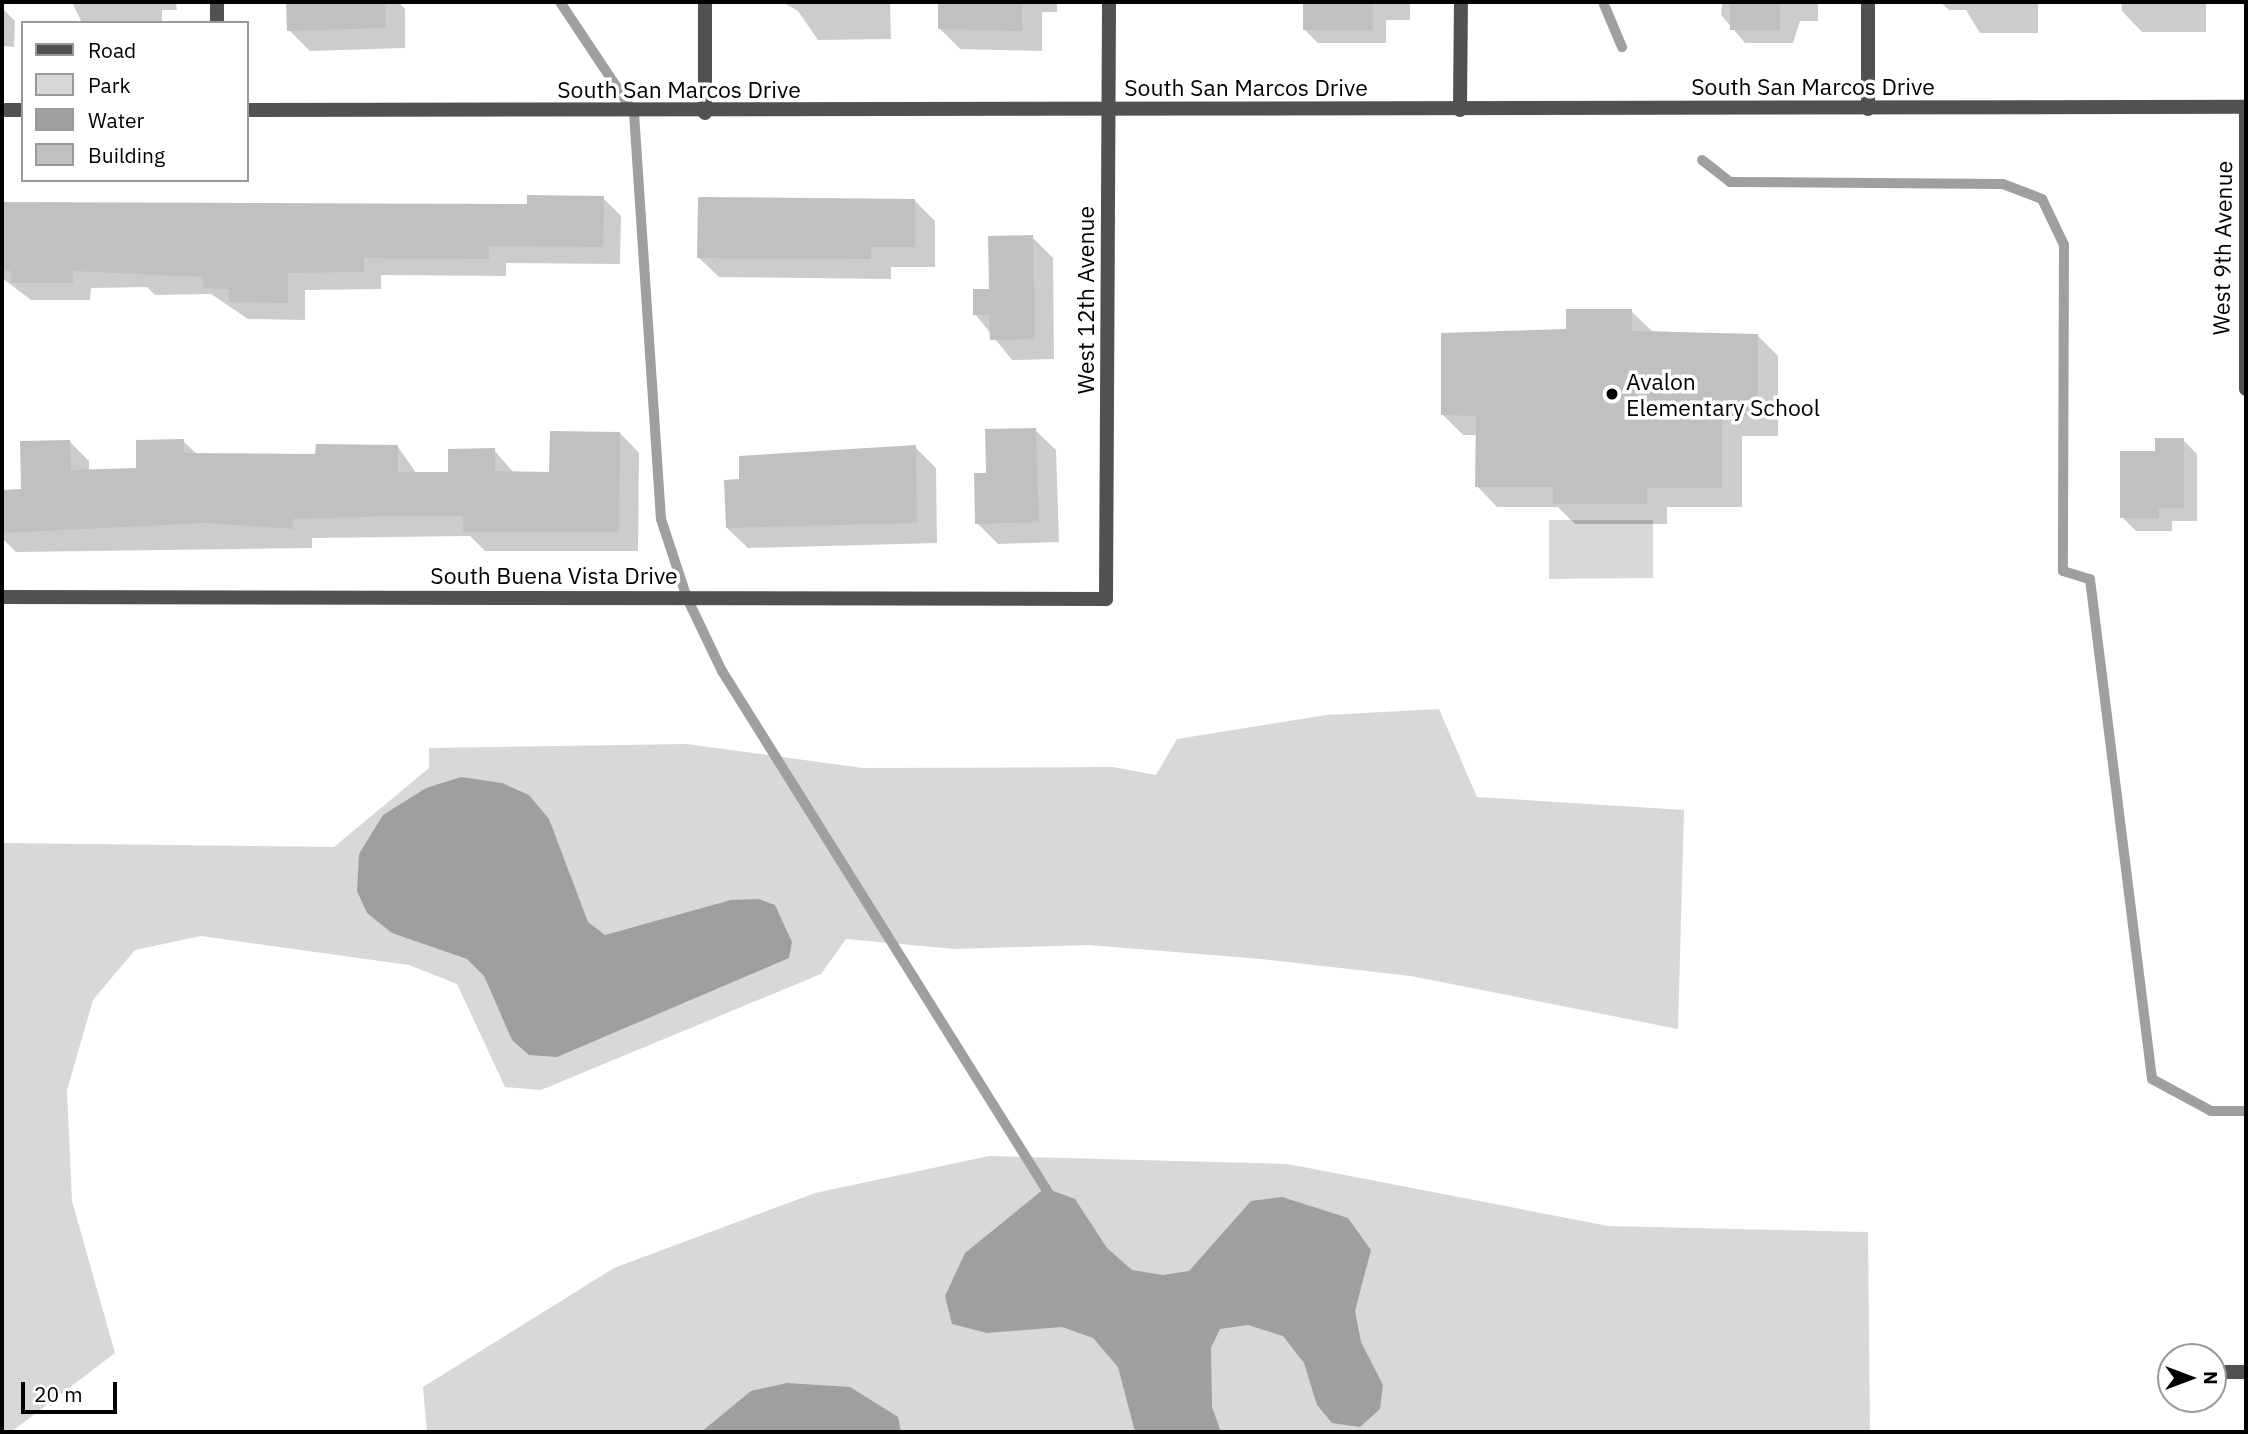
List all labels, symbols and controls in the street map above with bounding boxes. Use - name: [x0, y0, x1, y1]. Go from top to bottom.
- legend: [21, 21, 248, 182]
- text: Road: [88, 36, 136, 64]
- text: Park: [88, 71, 131, 99]
- street label: South San Marcos Drive: [1691, 72, 1935, 100]
- street label: South San Marcos Drive: [1124, 73, 1368, 101]
- street label: South San Marcos Drive: [557, 75, 801, 103]
- text: Water: [88, 106, 144, 134]
- text: Building: [88, 141, 165, 169]
- street label: West 9th Avenue: [2207, 161, 2237, 335]
- street label: West 12th Avenue: [1071, 206, 1099, 394]
- place label: Avalon Elementary School: [1626, 367, 1820, 421]
- marker: Avalon Elementary School: [1604, 386, 1620, 402]
- street label: South Buena Vista Drive: [430, 561, 678, 589]
- north arrow: [2157, 1343, 2227, 1413]
- scale bar: [24, 1368, 121, 1412]
- text: N: [2199, 1371, 2223, 1385]
- text: 20 m: [34, 1380, 83, 1408]

